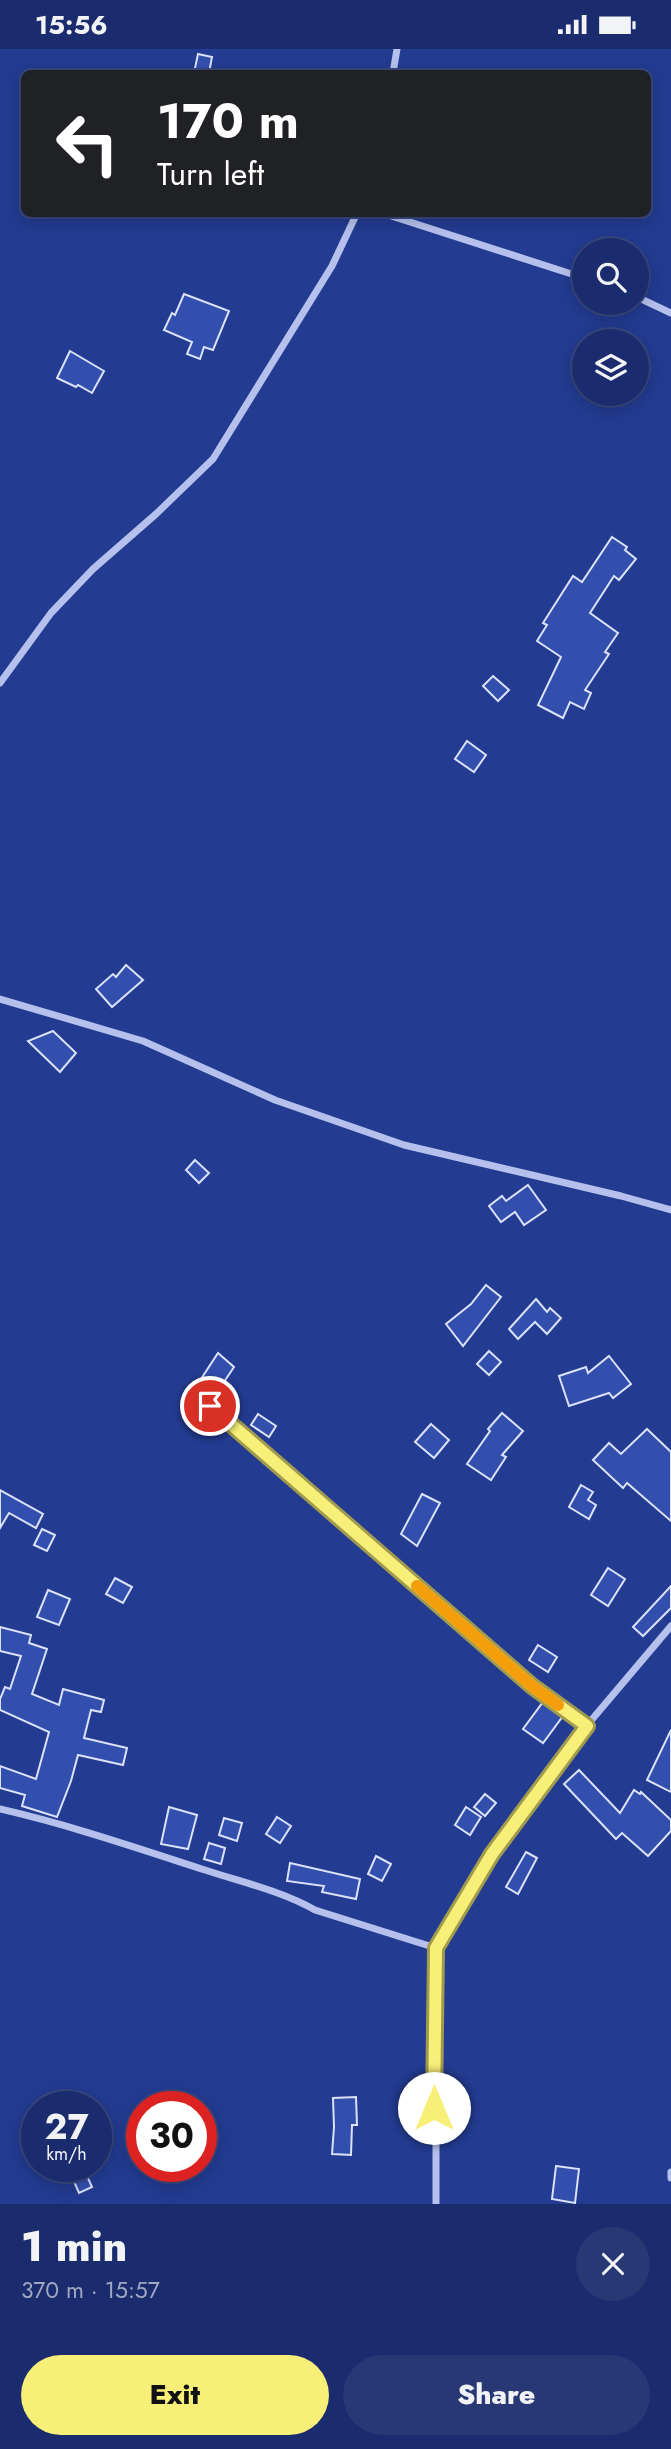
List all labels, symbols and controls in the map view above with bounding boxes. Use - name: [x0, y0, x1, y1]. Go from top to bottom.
- text: 15:56: [35, 6, 108, 44]
- text: 170 m: [157, 86, 299, 156]
- icon: left: [42, 98, 133, 189]
- text: Turn left: [157, 151, 264, 197]
- map controls: [572, 238, 649, 406]
- button: search: [572, 238, 649, 315]
- button: layers: [572, 329, 649, 406]
- pin: [180, 1376, 240, 1436]
- icon: arrive: [191, 1387, 229, 1425]
- position arrow: [397, 2071, 471, 2145]
- speed limit sign: 30: [126, 2091, 217, 2182]
- text: 27: [44, 2102, 89, 2152]
- text: km/h: [46, 2141, 87, 2167]
- text: 1 min: [21, 2216, 127, 2277]
- button: close: [576, 2227, 650, 2301]
- text: 370 m · 15:57: [21, 2273, 160, 2307]
- button: Exit: [21, 2355, 329, 2435]
- button: Share: [343, 2355, 650, 2435]

